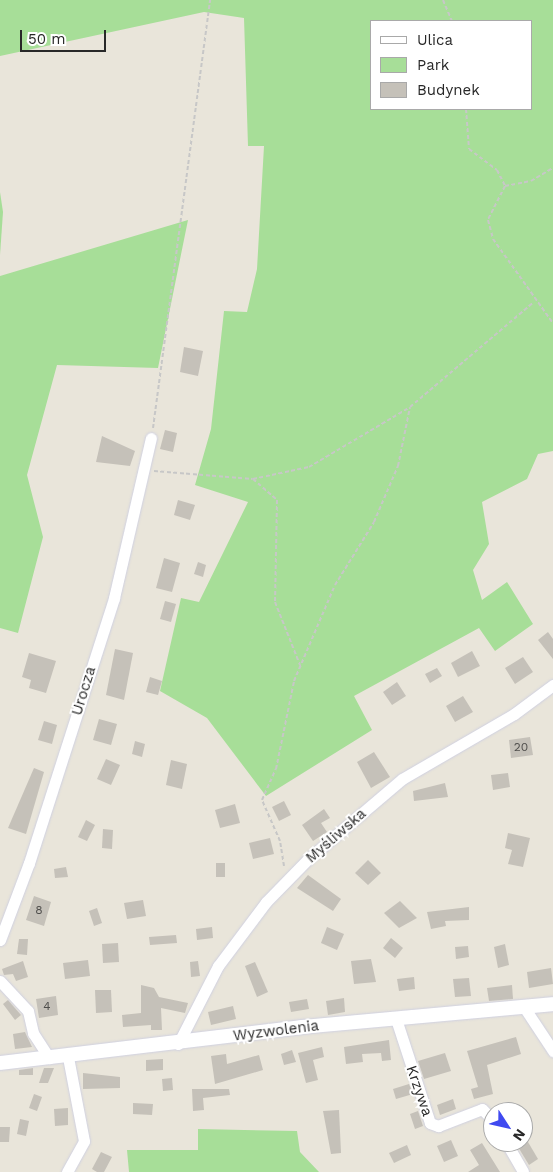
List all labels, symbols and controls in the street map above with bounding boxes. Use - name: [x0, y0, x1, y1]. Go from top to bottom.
- scale bar: [22, 20, 109, 52]
- legend: [370, 20, 533, 110]
- text: 50 m: [28, 30, 65, 48]
- text: Ulica: [417, 31, 453, 49]
- text: Park: [417, 56, 449, 74]
- text: Budynek: [417, 81, 480, 99]
- street label: Urocza: [68, 664, 100, 718]
- house number: 20: [514, 741, 528, 755]
- street label: Myśliwska: [302, 805, 370, 867]
- house number: 8: [35, 904, 43, 918]
- house number: 4: [43, 1000, 51, 1014]
- street label: Wyzwolenia: [232, 1017, 320, 1045]
- street label: Krzywa: [402, 1063, 436, 1119]
- north arrow: [483, 1102, 533, 1152]
- text: N: [510, 1126, 529, 1144]

